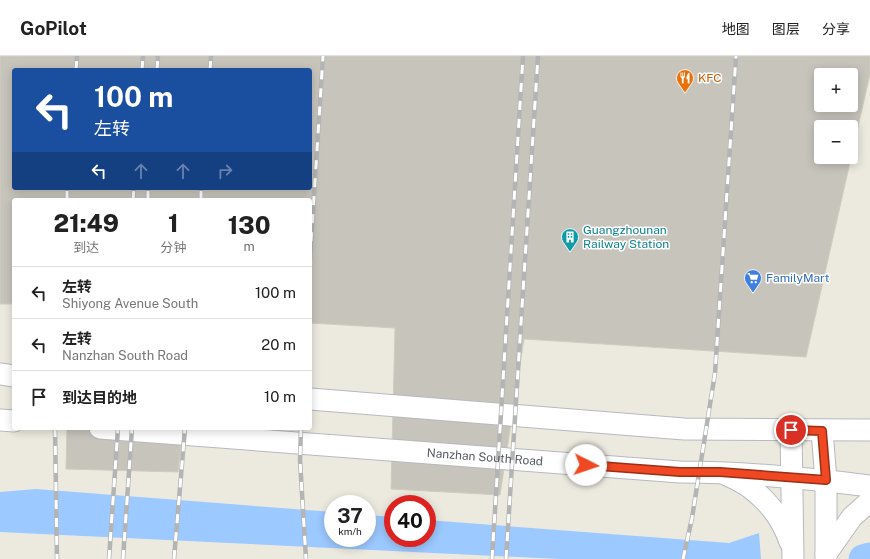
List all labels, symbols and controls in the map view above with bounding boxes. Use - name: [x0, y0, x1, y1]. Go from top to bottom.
- text: GoPilot: [20, 17, 87, 39]
- text: 地图: [722, 21, 750, 37]
- text: 图层: [772, 21, 800, 37]
- text: 分享: [822, 21, 850, 37]
- restaurant icon: KFC: [675, 68, 695, 93]
- map controls: [814, 68, 858, 164]
- button: +: [814, 68, 858, 112]
- place label: KFC: [698, 71, 722, 85]
- text: 100 m: [94, 80, 173, 113]
- icon: left: [28, 84, 80, 136]
- text: 左转: [94, 118, 130, 139]
- button: −: [814, 120, 858, 164]
- icon: left: [88, 160, 110, 182]
- icon: ahead: [130, 160, 152, 182]
- icon: ahead: [172, 160, 194, 182]
- icon: right: [214, 160, 236, 182]
- text: 21:49: [54, 209, 119, 237]
- text: 1: [168, 209, 179, 237]
- text: 130: [228, 211, 271, 239]
- place label: Guangzhounan Railway Station: [583, 223, 669, 251]
- building icon: Guangzhounan Railway Station: [560, 227, 580, 252]
- text: m: [244, 239, 255, 254]
- text: 到达: [73, 240, 99, 255]
- text: 分钟: [160, 240, 186, 255]
- supermarket icon: FamilyMart: [743, 268, 763, 293]
- place label: FamilyMart: [766, 271, 830, 285]
- text: 左转: [62, 278, 92, 295]
- icon: left: [28, 282, 50, 304]
- text: 100 m: [255, 284, 296, 301]
- text: Shiyong Avenue South: [62, 296, 198, 311]
- text: 左转: [62, 330, 92, 347]
- icon: left: [28, 334, 50, 356]
- text: 20 m: [261, 336, 296, 353]
- text: Nanzhan South Road: [62, 348, 188, 363]
- icon: arrive: [28, 386, 50, 408]
- text: 10 m: [264, 388, 296, 405]
- text: 到达目的地: [62, 389, 137, 406]
- pin: [774, 413, 808, 447]
- icon: arrive: [780, 419, 802, 441]
- position arrow: [565, 444, 607, 486]
- street label: Nanzhan South Road: [426, 446, 544, 469]
- speed limit sign: 40: [384, 495, 436, 547]
- text: 37: [337, 504, 363, 528]
- text: km/h: [338, 525, 362, 537]

